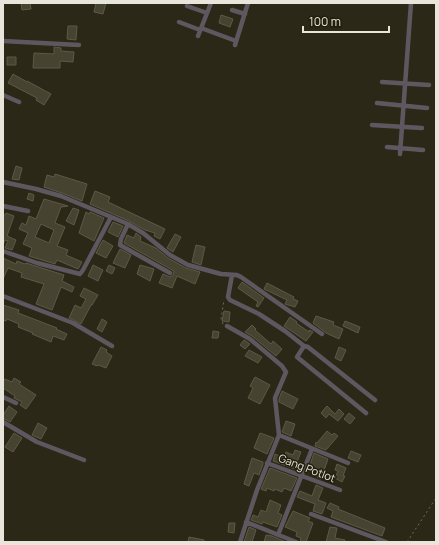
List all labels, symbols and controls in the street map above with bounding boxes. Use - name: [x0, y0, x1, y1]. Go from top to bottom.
- scale bar: [303, 8, 389, 34]
- text: 100 m: [309, 13, 341, 30]
- street label: Gang Potlot: [276, 450, 338, 485]

